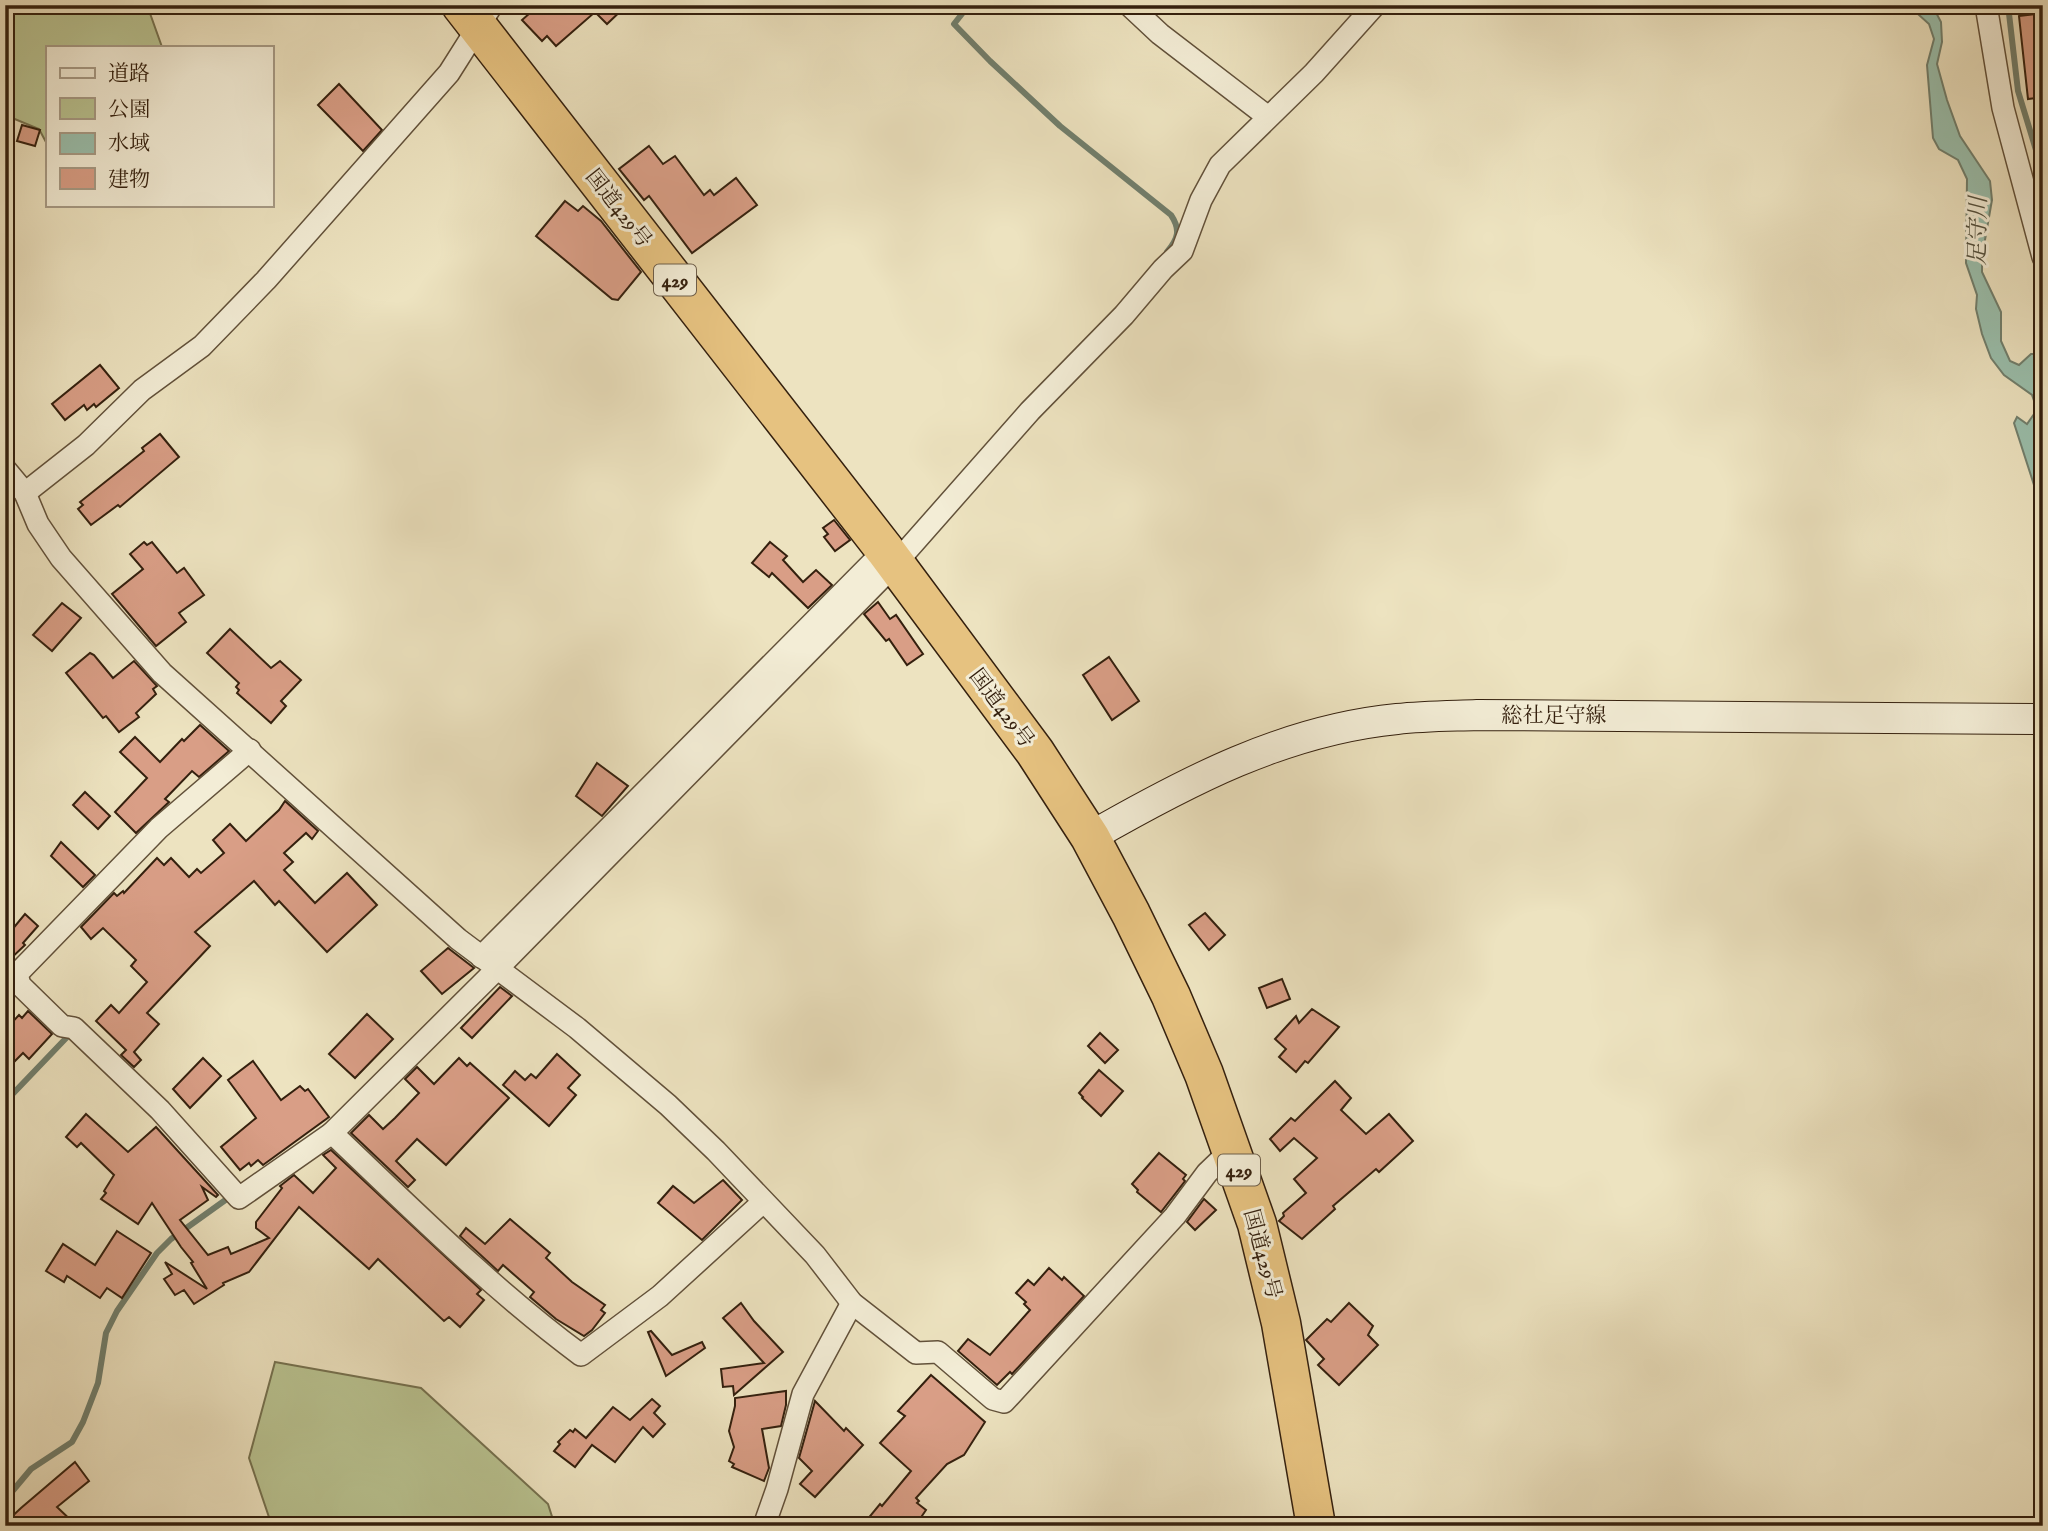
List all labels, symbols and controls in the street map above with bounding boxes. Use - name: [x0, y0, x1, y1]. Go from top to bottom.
- legend: [46, 46, 273, 206]
- text: 道路: [108, 61, 150, 88]
- text: 公園: [108, 97, 150, 124]
- text: 水域: [108, 131, 150, 158]
- street label: 国道429号: [579, 164, 657, 254]
- text: 建物: [108, 167, 150, 194]
- water label: 足守川: [1963, 193, 1994, 266]
- road number: 429: [654, 264, 696, 296]
- street label: 国道429号: [962, 664, 1039, 754]
- street label: 総社足守線: [1502, 703, 1607, 730]
- road number: 429: [1218, 1154, 1260, 1186]
- street label: 国道429号: [1237, 1206, 1287, 1302]

